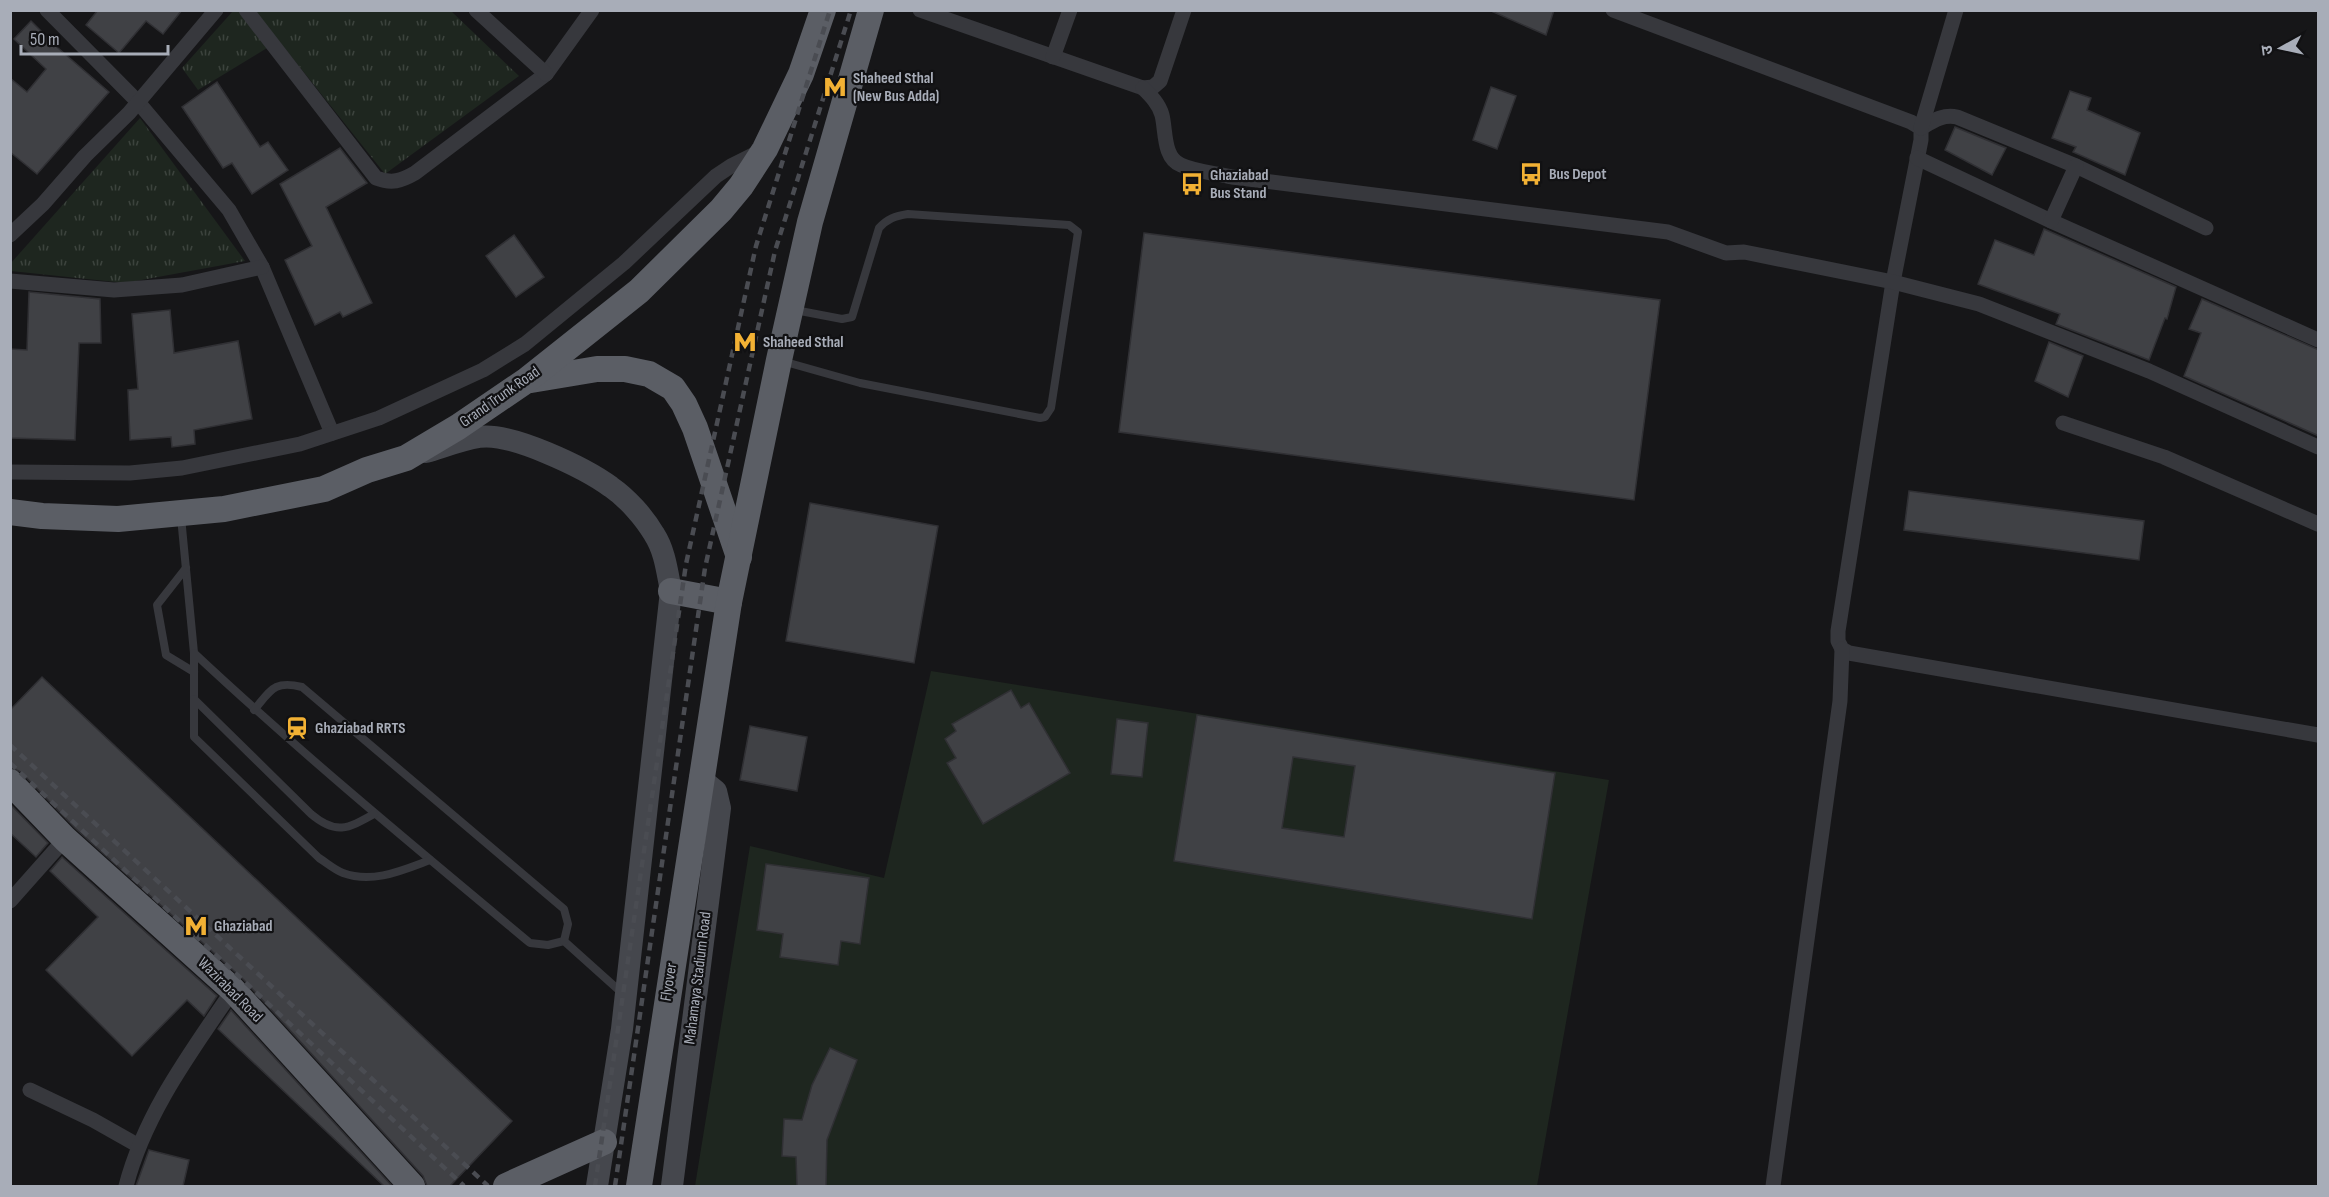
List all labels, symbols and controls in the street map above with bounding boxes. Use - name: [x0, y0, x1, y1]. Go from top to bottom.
- scale bar: [21, 18, 168, 56]
- north arrow: [2251, 18, 2311, 78]
- text: 50 m: [30, 29, 60, 50]
- text: उ: [2257, 43, 2278, 56]
- place label: Shaheed Sthal (New Bus Adda): [853, 69, 939, 106]
- metro station icon: Shaheed Sthal (New Bus Adda): [822, 74, 848, 100]
- bus stop icon: Bus Depot: [1518, 161, 1544, 187]
- place label: Bus Depot: [1549, 165, 1607, 184]
- place label: Ghaziabad Bus Stand: [1210, 166, 1268, 203]
- bus stop icon: Ghaziabad Bus Stand: [1179, 171, 1205, 197]
- metro station icon: Shaheed Sthal: [732, 329, 758, 355]
- place label: Shaheed Sthal: [763, 333, 844, 352]
- street label: Grand Trunk Road: [456, 362, 544, 432]
- station icon: Ghaziabad RRTS: [284, 715, 310, 741]
- place label: Ghaziabad RRTS: [315, 719, 406, 738]
- street label: Mahamaya Stadium Road: [680, 911, 716, 1045]
- metro station icon: Ghaziabad: [183, 913, 209, 939]
- place label: Ghaziabad: [214, 917, 272, 936]
- street label: Wazirabad Road: [194, 954, 266, 1026]
- street label: Flyover: [657, 961, 681, 1003]

